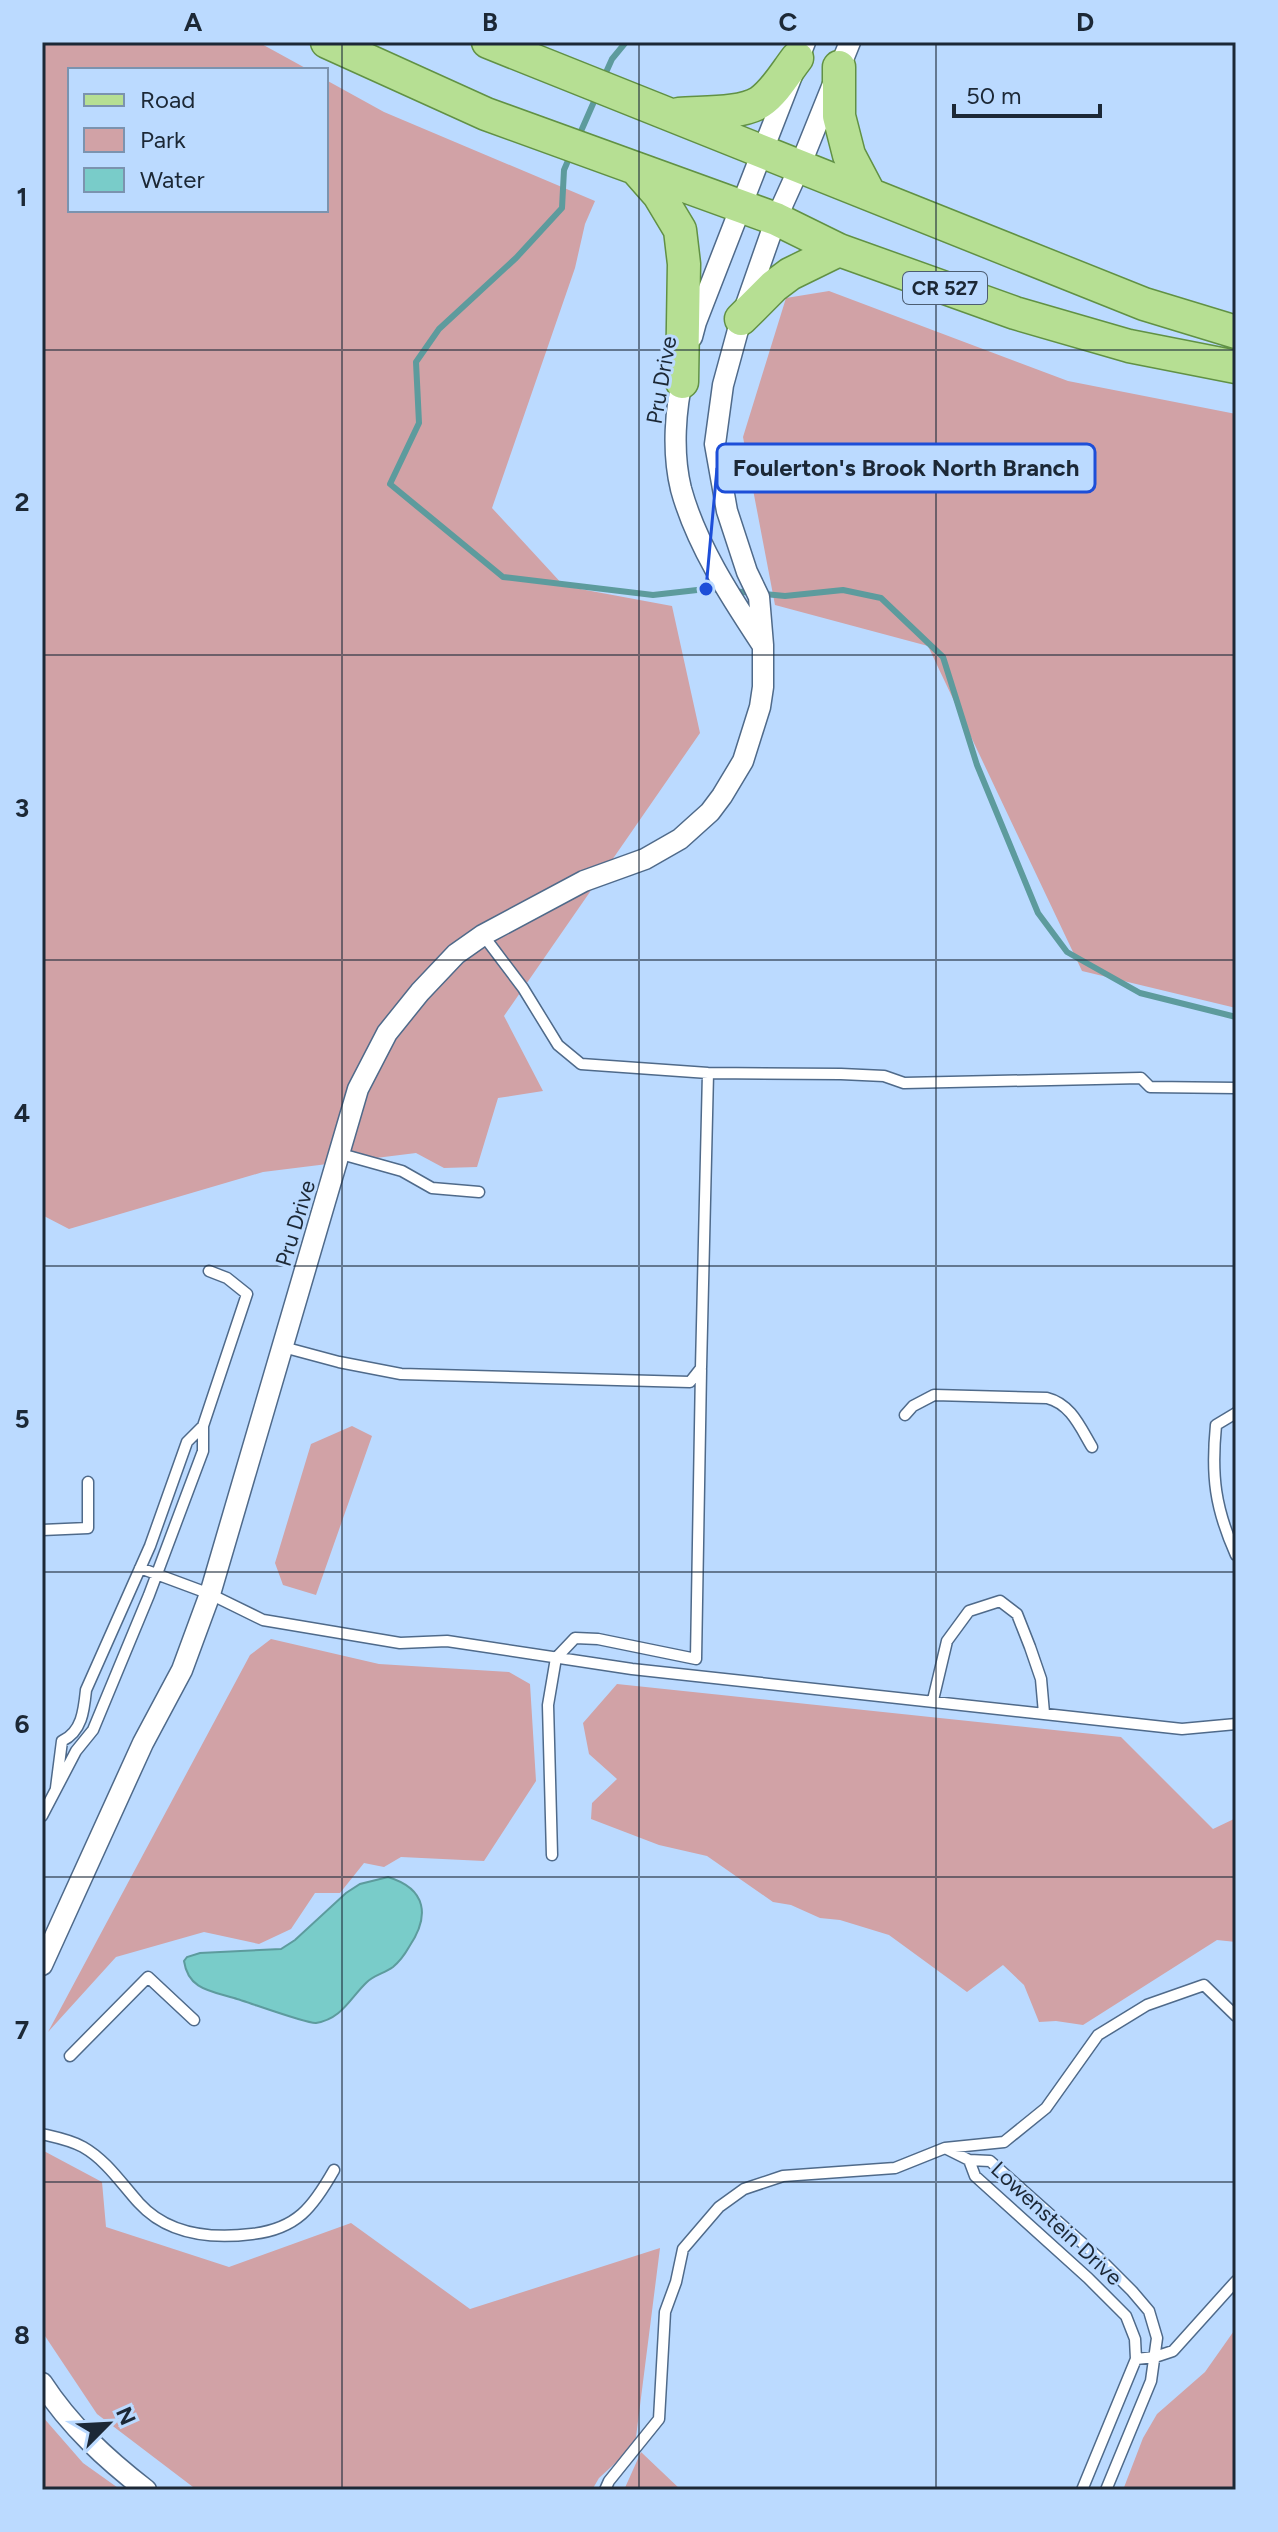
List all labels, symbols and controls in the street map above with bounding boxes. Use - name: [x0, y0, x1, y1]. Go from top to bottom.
- text: A: [184, 6, 203, 38]
- text: B: [482, 6, 498, 38]
- text: C: [779, 6, 798, 38]
- text: D: [1076, 6, 1094, 38]
- legend: [68, 68, 328, 212]
- scale bar: [954, 68, 1100, 118]
- text: 50 m: [966, 81, 1022, 110]
- text: Road: [140, 85, 195, 114]
- text: Park: [140, 125, 186, 154]
- text: Water: [140, 165, 205, 194]
- text: 1: [17, 181, 27, 213]
- road number: CR 527: [903, 272, 987, 304]
- street label: Pru Drive: [640, 334, 682, 426]
- callout: Foulerton's Brook North Branch: [717, 444, 1095, 492]
- text: Foulerton's Brook North Branch: [733, 453, 1079, 482]
- text: 2: [14, 486, 30, 518]
- text: 3: [15, 792, 29, 824]
- text: 4: [14, 1097, 30, 1129]
- street label: Pru Drive: [270, 1177, 321, 1269]
- text: 5: [14, 1403, 30, 1435]
- text: 6: [14, 1708, 30, 1740]
- text: 7: [15, 2014, 29, 2046]
- street label: Lowenstein Drive: [986, 2156, 1128, 2291]
- text: 8: [14, 2319, 30, 2351]
- north arrow: [68, 2384, 148, 2464]
- text: N: [110, 2403, 142, 2429]

